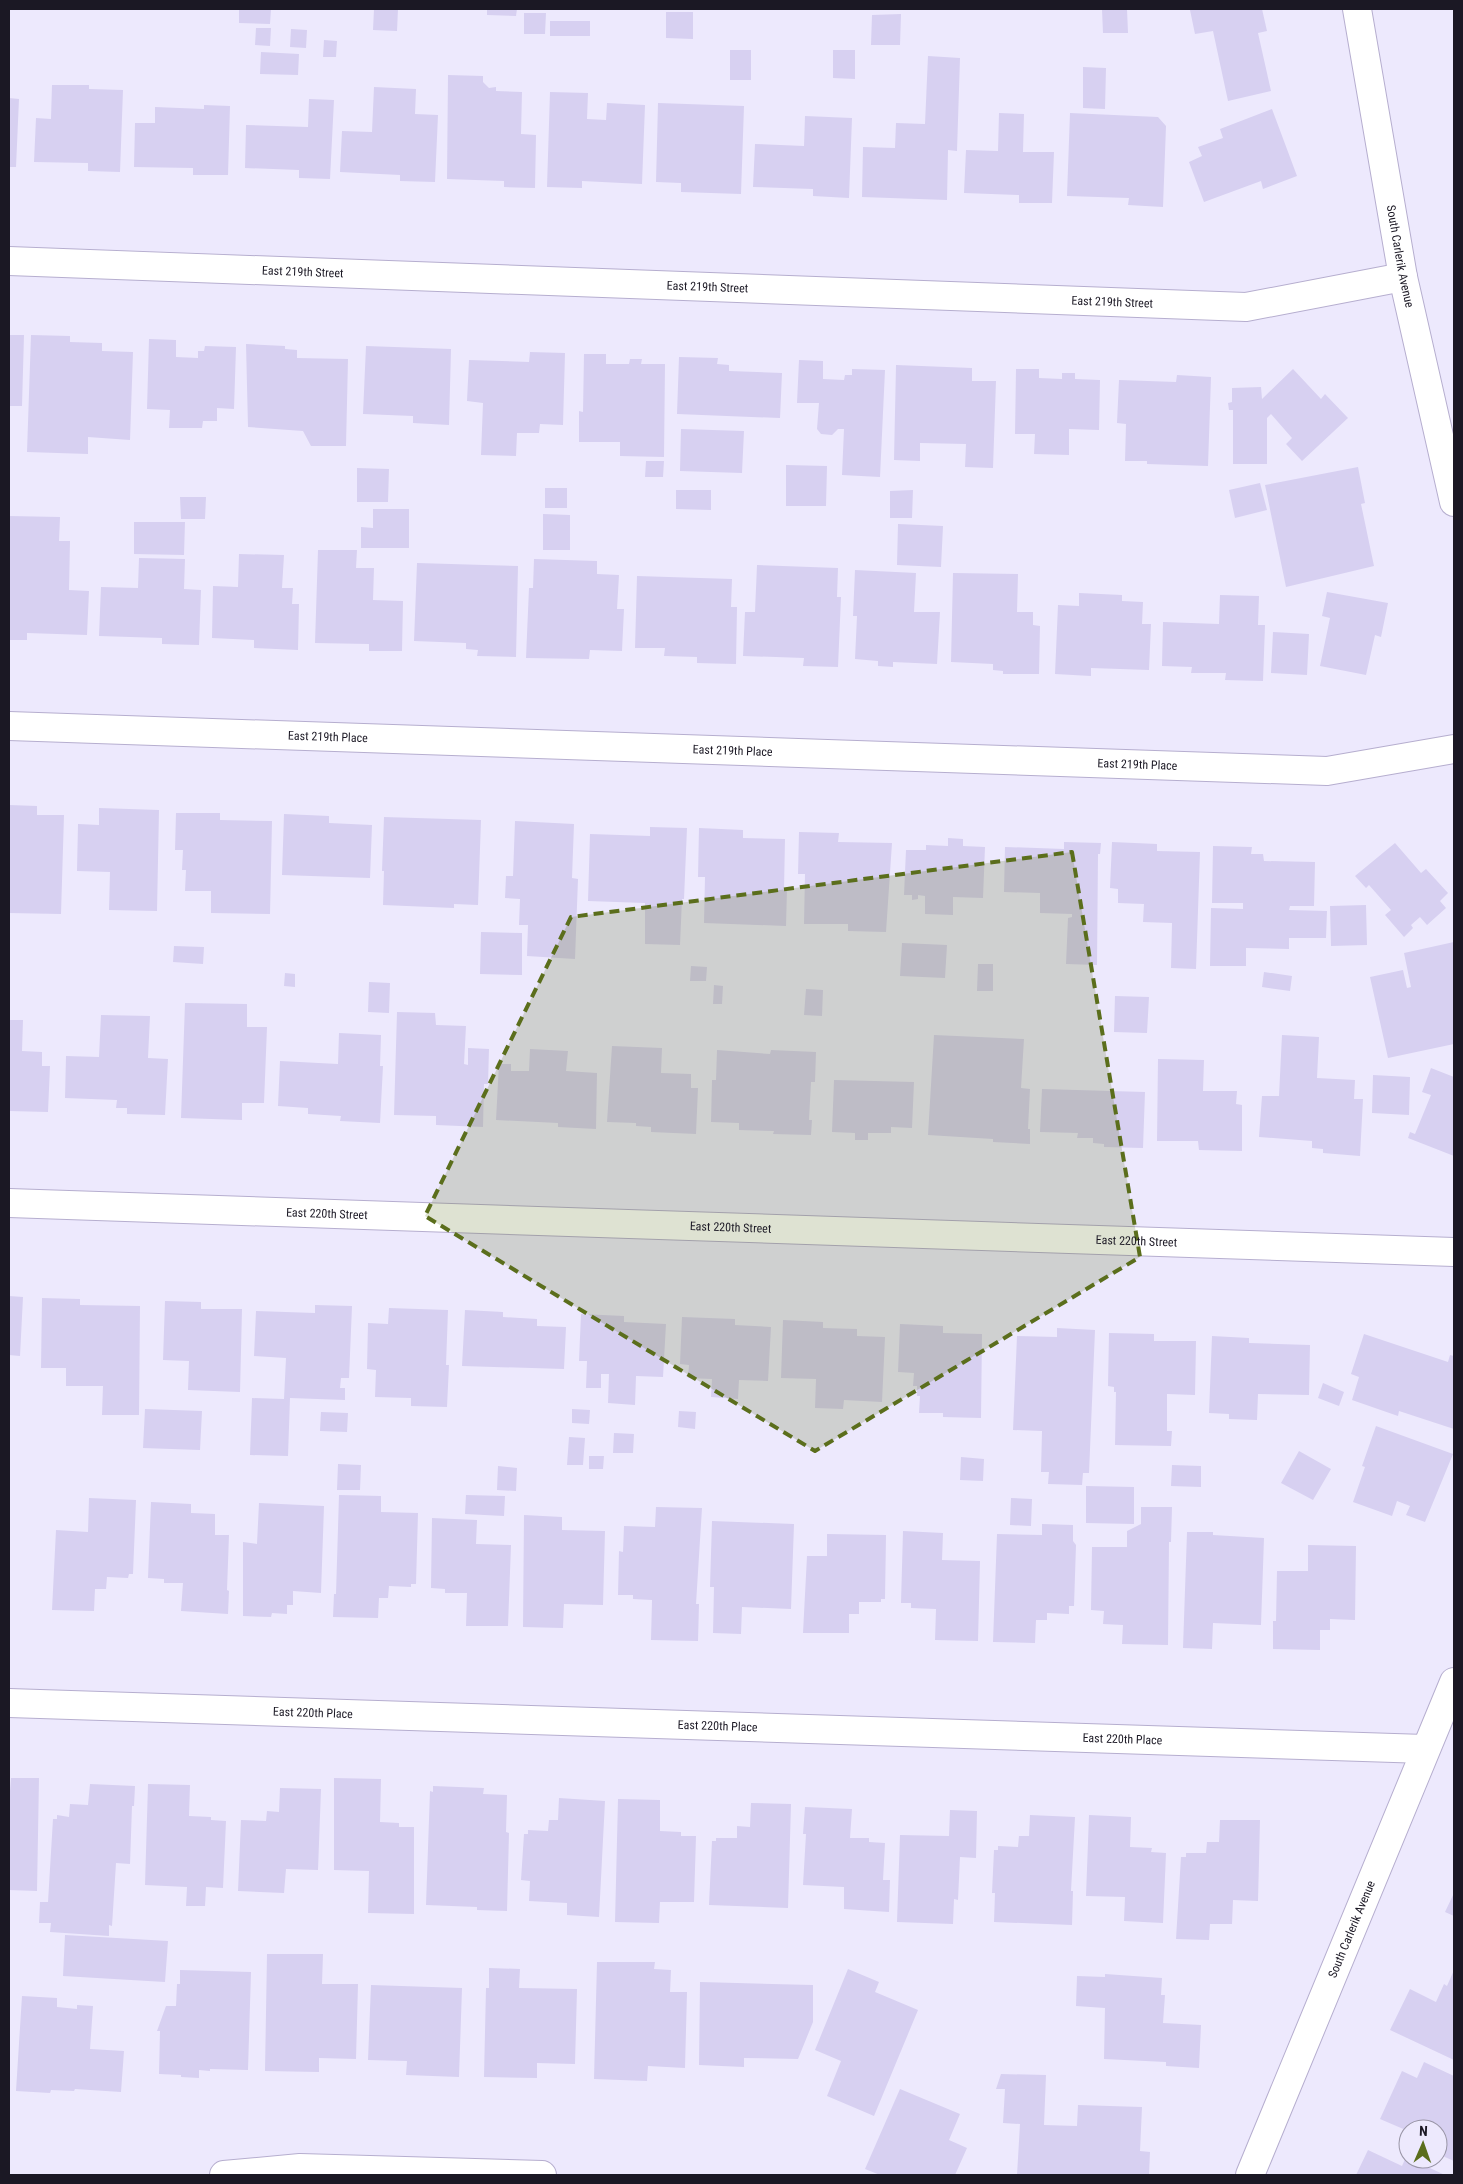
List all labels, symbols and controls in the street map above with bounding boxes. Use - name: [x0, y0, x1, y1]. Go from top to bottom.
- street label: South Carlerik Avenue: [1384, 204, 1417, 309]
- street label: East 219th Street: [262, 263, 344, 280]
- street label: East 219th Street: [666, 278, 749, 296]
- street label: East 219th Street: [1071, 294, 1154, 311]
- street label: East 219th Place: [288, 729, 368, 745]
- street label: East 219th Place: [692, 742, 773, 759]
- street label: East 219th Place: [1097, 756, 1178, 773]
- street label: East 220th Street: [286, 1205, 368, 1222]
- street label: East 220th Street: [690, 1219, 772, 1236]
- street label: East 220th Street: [1095, 1233, 1178, 1250]
- street label: East 220th Place: [273, 1705, 353, 1721]
- street label: East 220th Place: [678, 1718, 758, 1734]
- street label: East 220th Place: [1082, 1731, 1163, 1747]
- street label: South Carlerik Avenue: [1325, 1878, 1378, 1980]
- north arrow: [1398, 2119, 1448, 2169]
- text: N: [1419, 2123, 1428, 2139]

